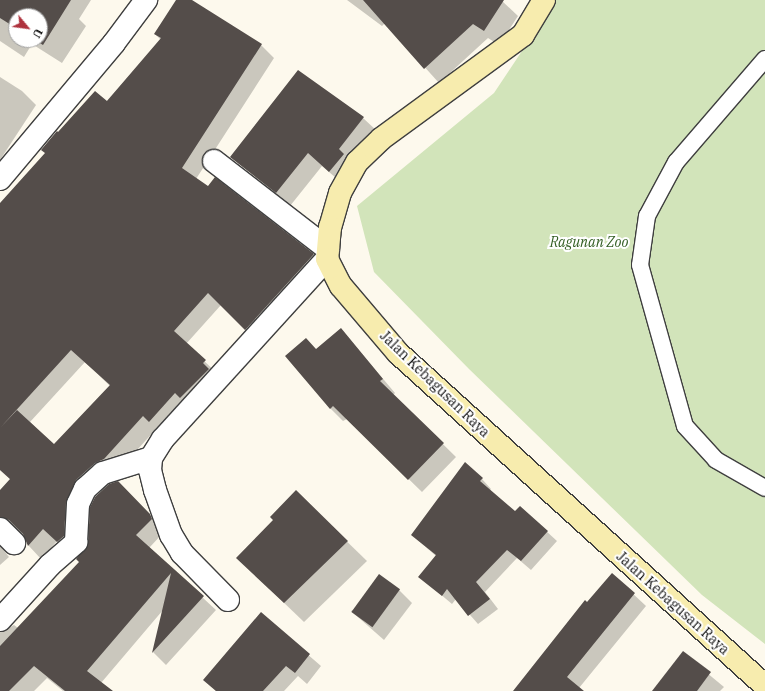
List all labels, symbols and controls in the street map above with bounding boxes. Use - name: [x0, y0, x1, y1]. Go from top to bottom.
- north arrow: [8, 8, 48, 48]
- text: U: [29, 26, 46, 40]
- park label: Ragunan Zoo: [550, 234, 628, 250]
- street label: Jalan Kebagusan Raya: [377, 327, 493, 441]
- street label: Jalan Kebagusan Raya: [613, 548, 733, 658]

